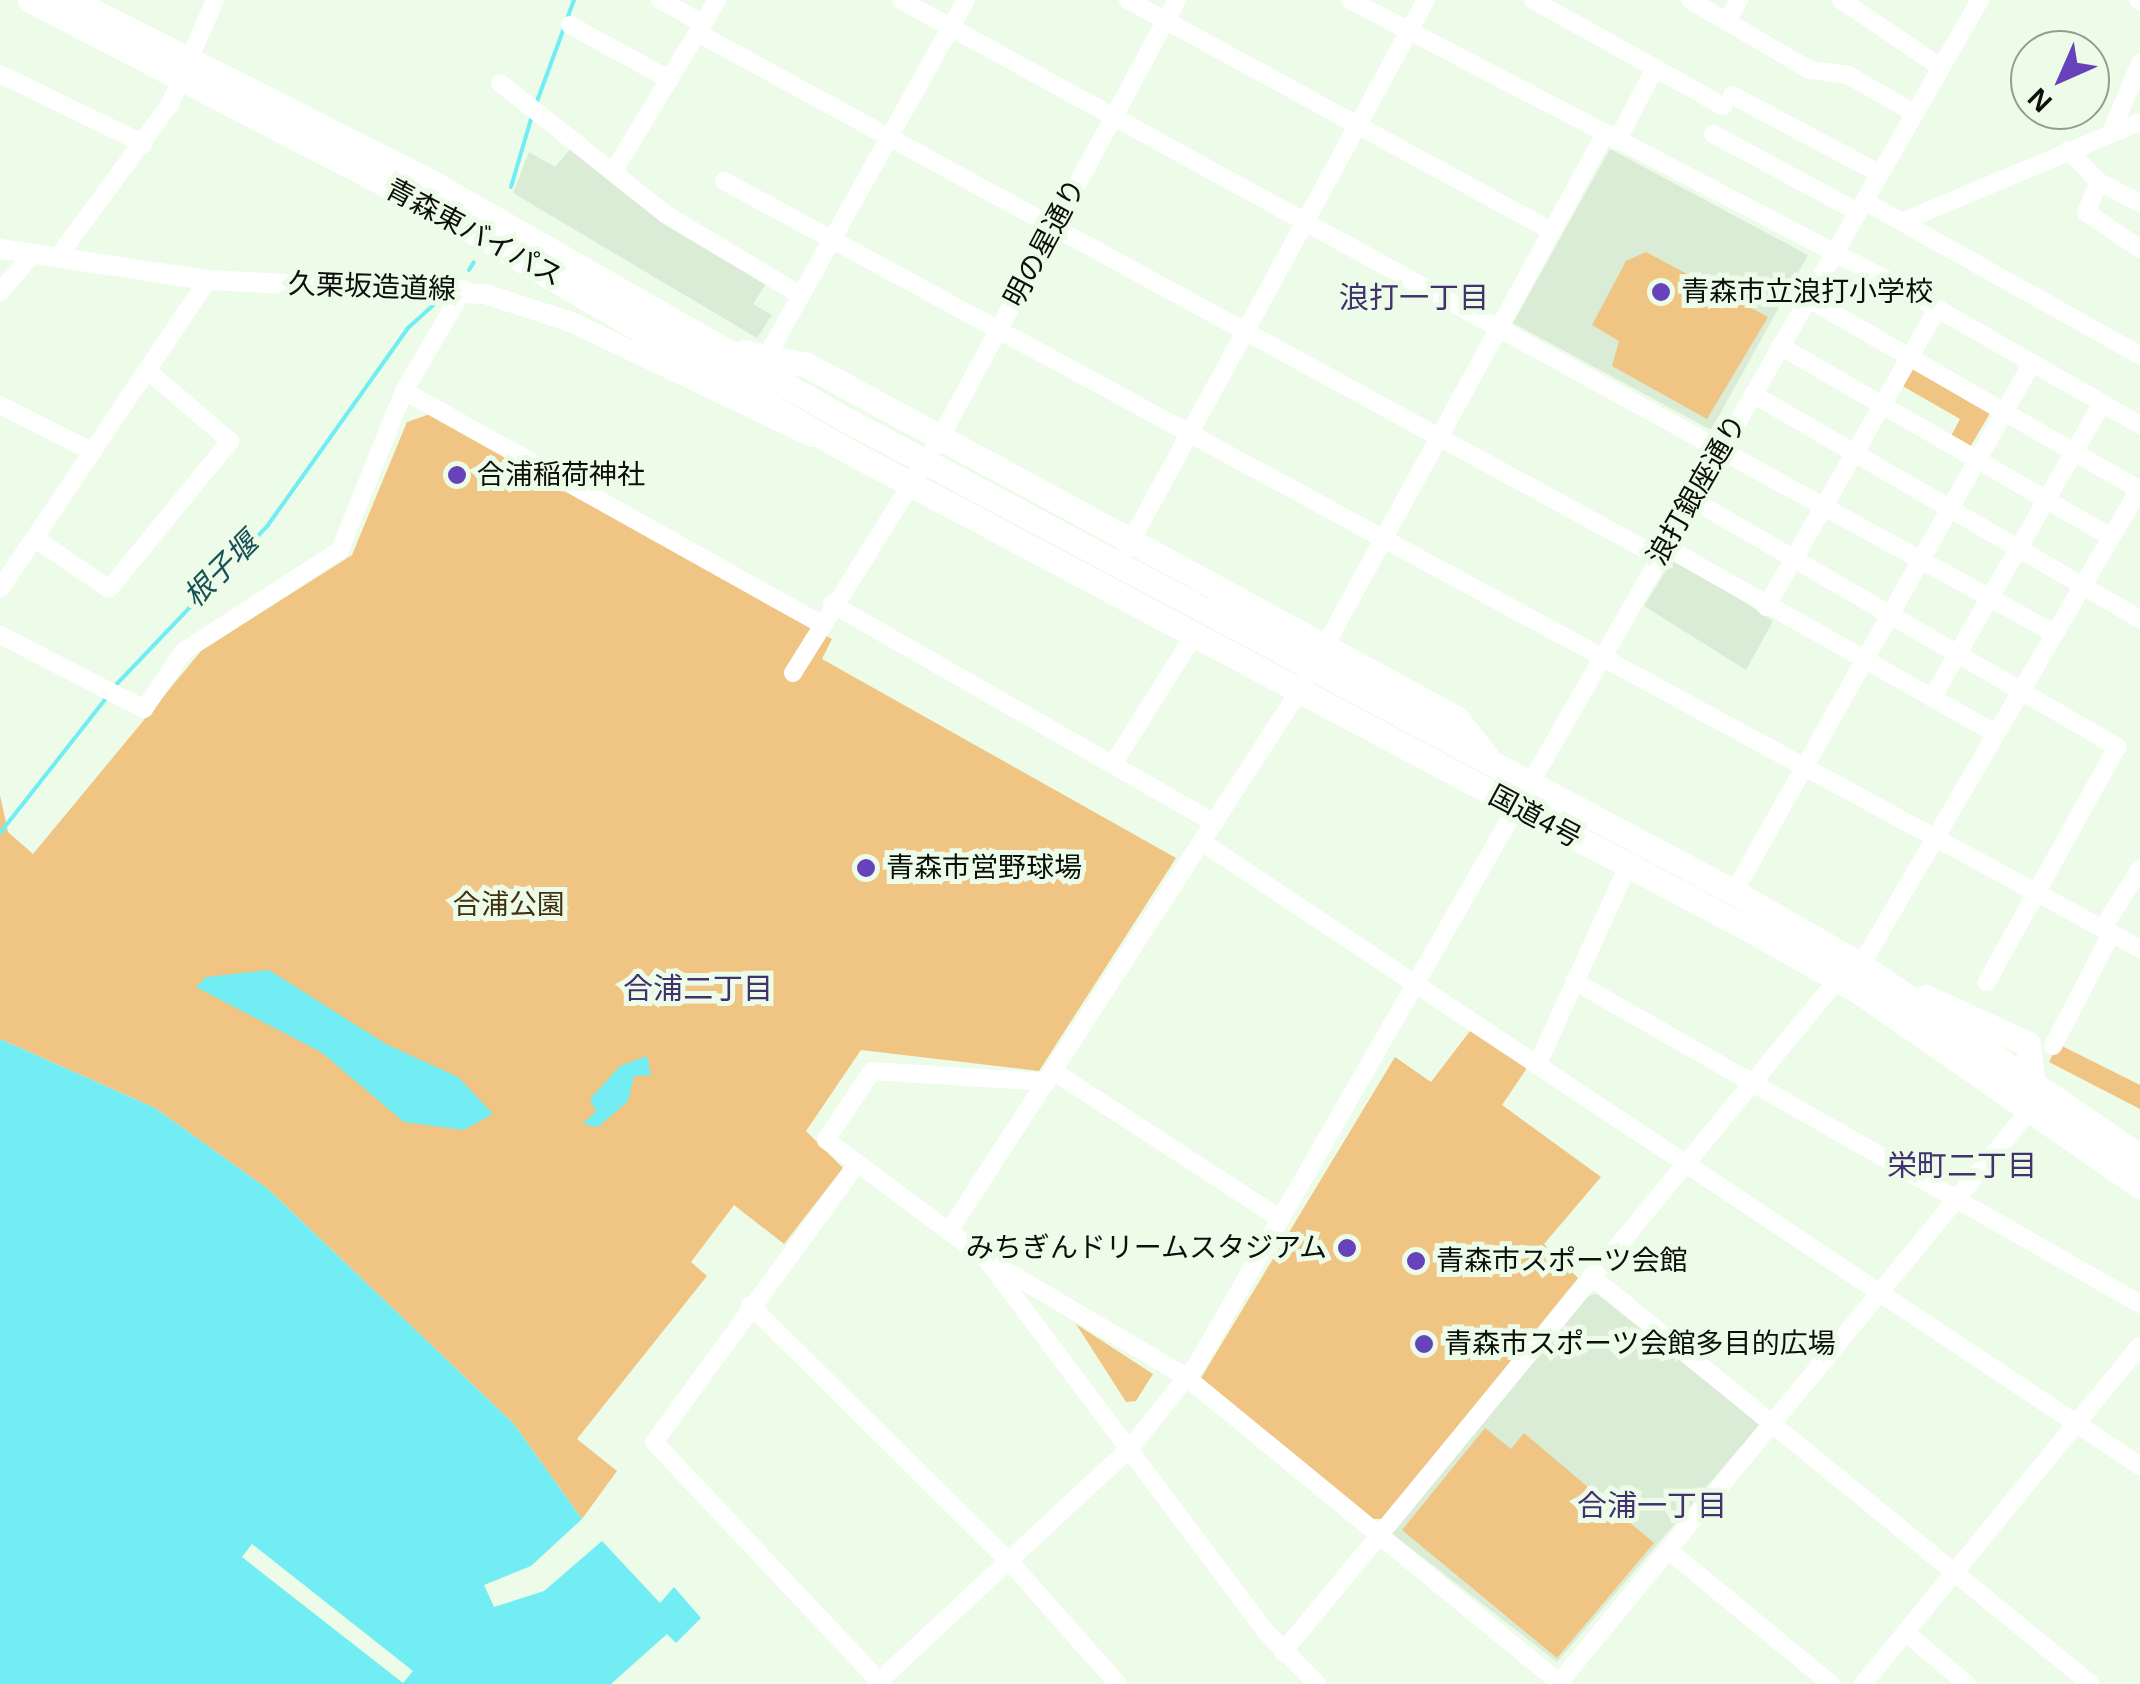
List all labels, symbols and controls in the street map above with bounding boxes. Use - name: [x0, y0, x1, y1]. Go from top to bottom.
- north arrow: [2010, 30, 2110, 130]
- text: N: [2022, 82, 2058, 118]
- street label: 青森東バイパス: [380, 172, 568, 294]
- street label: 明の星通り: [997, 173, 1093, 313]
- street label: 久栗坂造道線: [287, 267, 457, 307]
- place label: 青森市立浪打小学校: [1681, 275, 1933, 309]
- district label: 浪打一丁目: [1339, 280, 1489, 316]
- marker: 青森市立浪打小学校: [1650, 281, 1672, 303]
- street label: 浪打銀座通り: [1640, 409, 1754, 571]
- place label: 合浦稲荷神社: [477, 458, 645, 492]
- marker: 合浦稲荷神社: [446, 464, 468, 486]
- water label: 根子堰: [176, 525, 266, 615]
- street label: 国道4号: [1483, 779, 1587, 855]
- place label: 青森市営野球場: [886, 851, 1082, 885]
- marker: 青森市営野球場: [855, 857, 877, 879]
- park label: 合浦公園: [453, 888, 565, 922]
- district label: 合浦二丁目: [623, 971, 773, 1007]
- district label: 栄町二丁目: [1887, 1148, 2037, 1184]
- place label: みちぎんドリームスタジアム: [963, 1231, 1327, 1265]
- marker: みちぎんドリームスタジアム: [1336, 1237, 1358, 1259]
- place label: 青森市スポーツ会館: [1436, 1244, 1688, 1278]
- marker: 青森市スポーツ会館: [1405, 1250, 1427, 1272]
- place label: 青森市スポーツ会館多目的広場: [1444, 1327, 1836, 1361]
- marker: 青森市スポーツ会館多目的広場: [1413, 1333, 1435, 1355]
- district label: 合浦一丁目: [1577, 1488, 1727, 1524]

